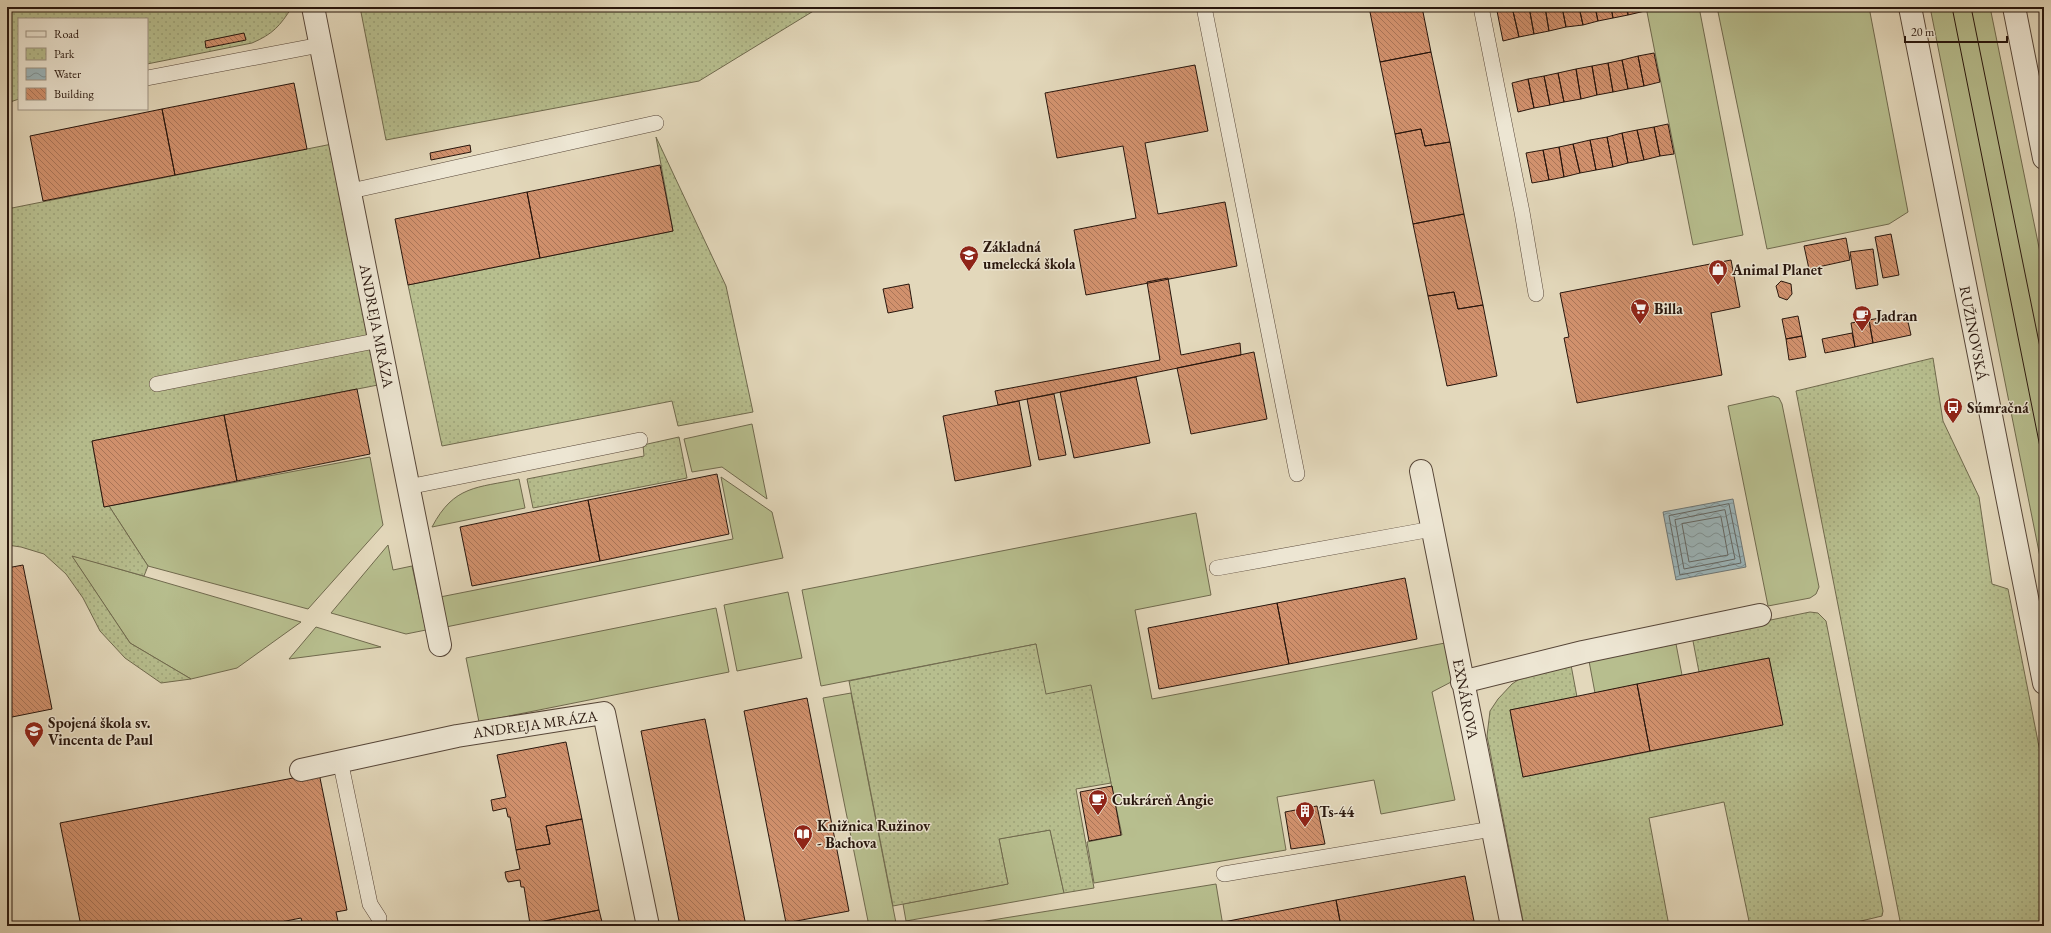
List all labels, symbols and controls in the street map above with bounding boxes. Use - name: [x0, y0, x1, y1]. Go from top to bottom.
- legend: [18, 18, 148, 110]
- scale bar: [1905, 18, 2007, 44]
- text: 20 m: [1911, 24, 1935, 40]
- text: Road: [54, 26, 80, 42]
- text: Park: [54, 46, 75, 62]
- text: Water: [54, 66, 81, 82]
- text: Building: [54, 86, 95, 102]
- place label: Základná umelecká škola: [983, 237, 1076, 273]
- school or university icon: Základná umelecká škola: [958, 244, 980, 272]
- shop icon: Animal Planet: [1707, 258, 1729, 286]
- place label: Animal Planet: [1731, 260, 1823, 279]
- street label: ANDREJA MRÁZA: [355, 261, 398, 390]
- street label: RUŽINOVSKÁ: [1956, 284, 1993, 382]
- supermarket icon: Billa: [1629, 297, 1651, 325]
- place label: Billa: [1654, 299, 1683, 318]
- cafe icon: Jadran: [1851, 304, 1873, 332]
- place label: Jadran: [1874, 306, 1918, 325]
- bus stop icon: Súmračná: [1942, 396, 1964, 424]
- place label: Súmračná: [1967, 398, 2029, 417]
- street label: EXNÁROVA: [1449, 657, 1483, 741]
- street label: ANDREJA MRÁZA: [470, 706, 599, 742]
- place label: Spojená škola sv. Vincenta de Paul: [48, 713, 154, 749]
- school or university icon: Spojená škola sv. Vincenta de Paul: [23, 720, 45, 748]
- cafe icon: Cukráreň Angie: [1087, 788, 1109, 816]
- place label: Cukráreň Angie: [1112, 790, 1213, 809]
- building icon: Ts-44: [1294, 800, 1316, 828]
- place label: Ts-44: [1319, 802, 1355, 821]
- place label: Knižnica Ružinov - Bachova: [817, 816, 931, 852]
- library icon: Knižnica Ružinov - Bachova: [792, 823, 814, 851]

